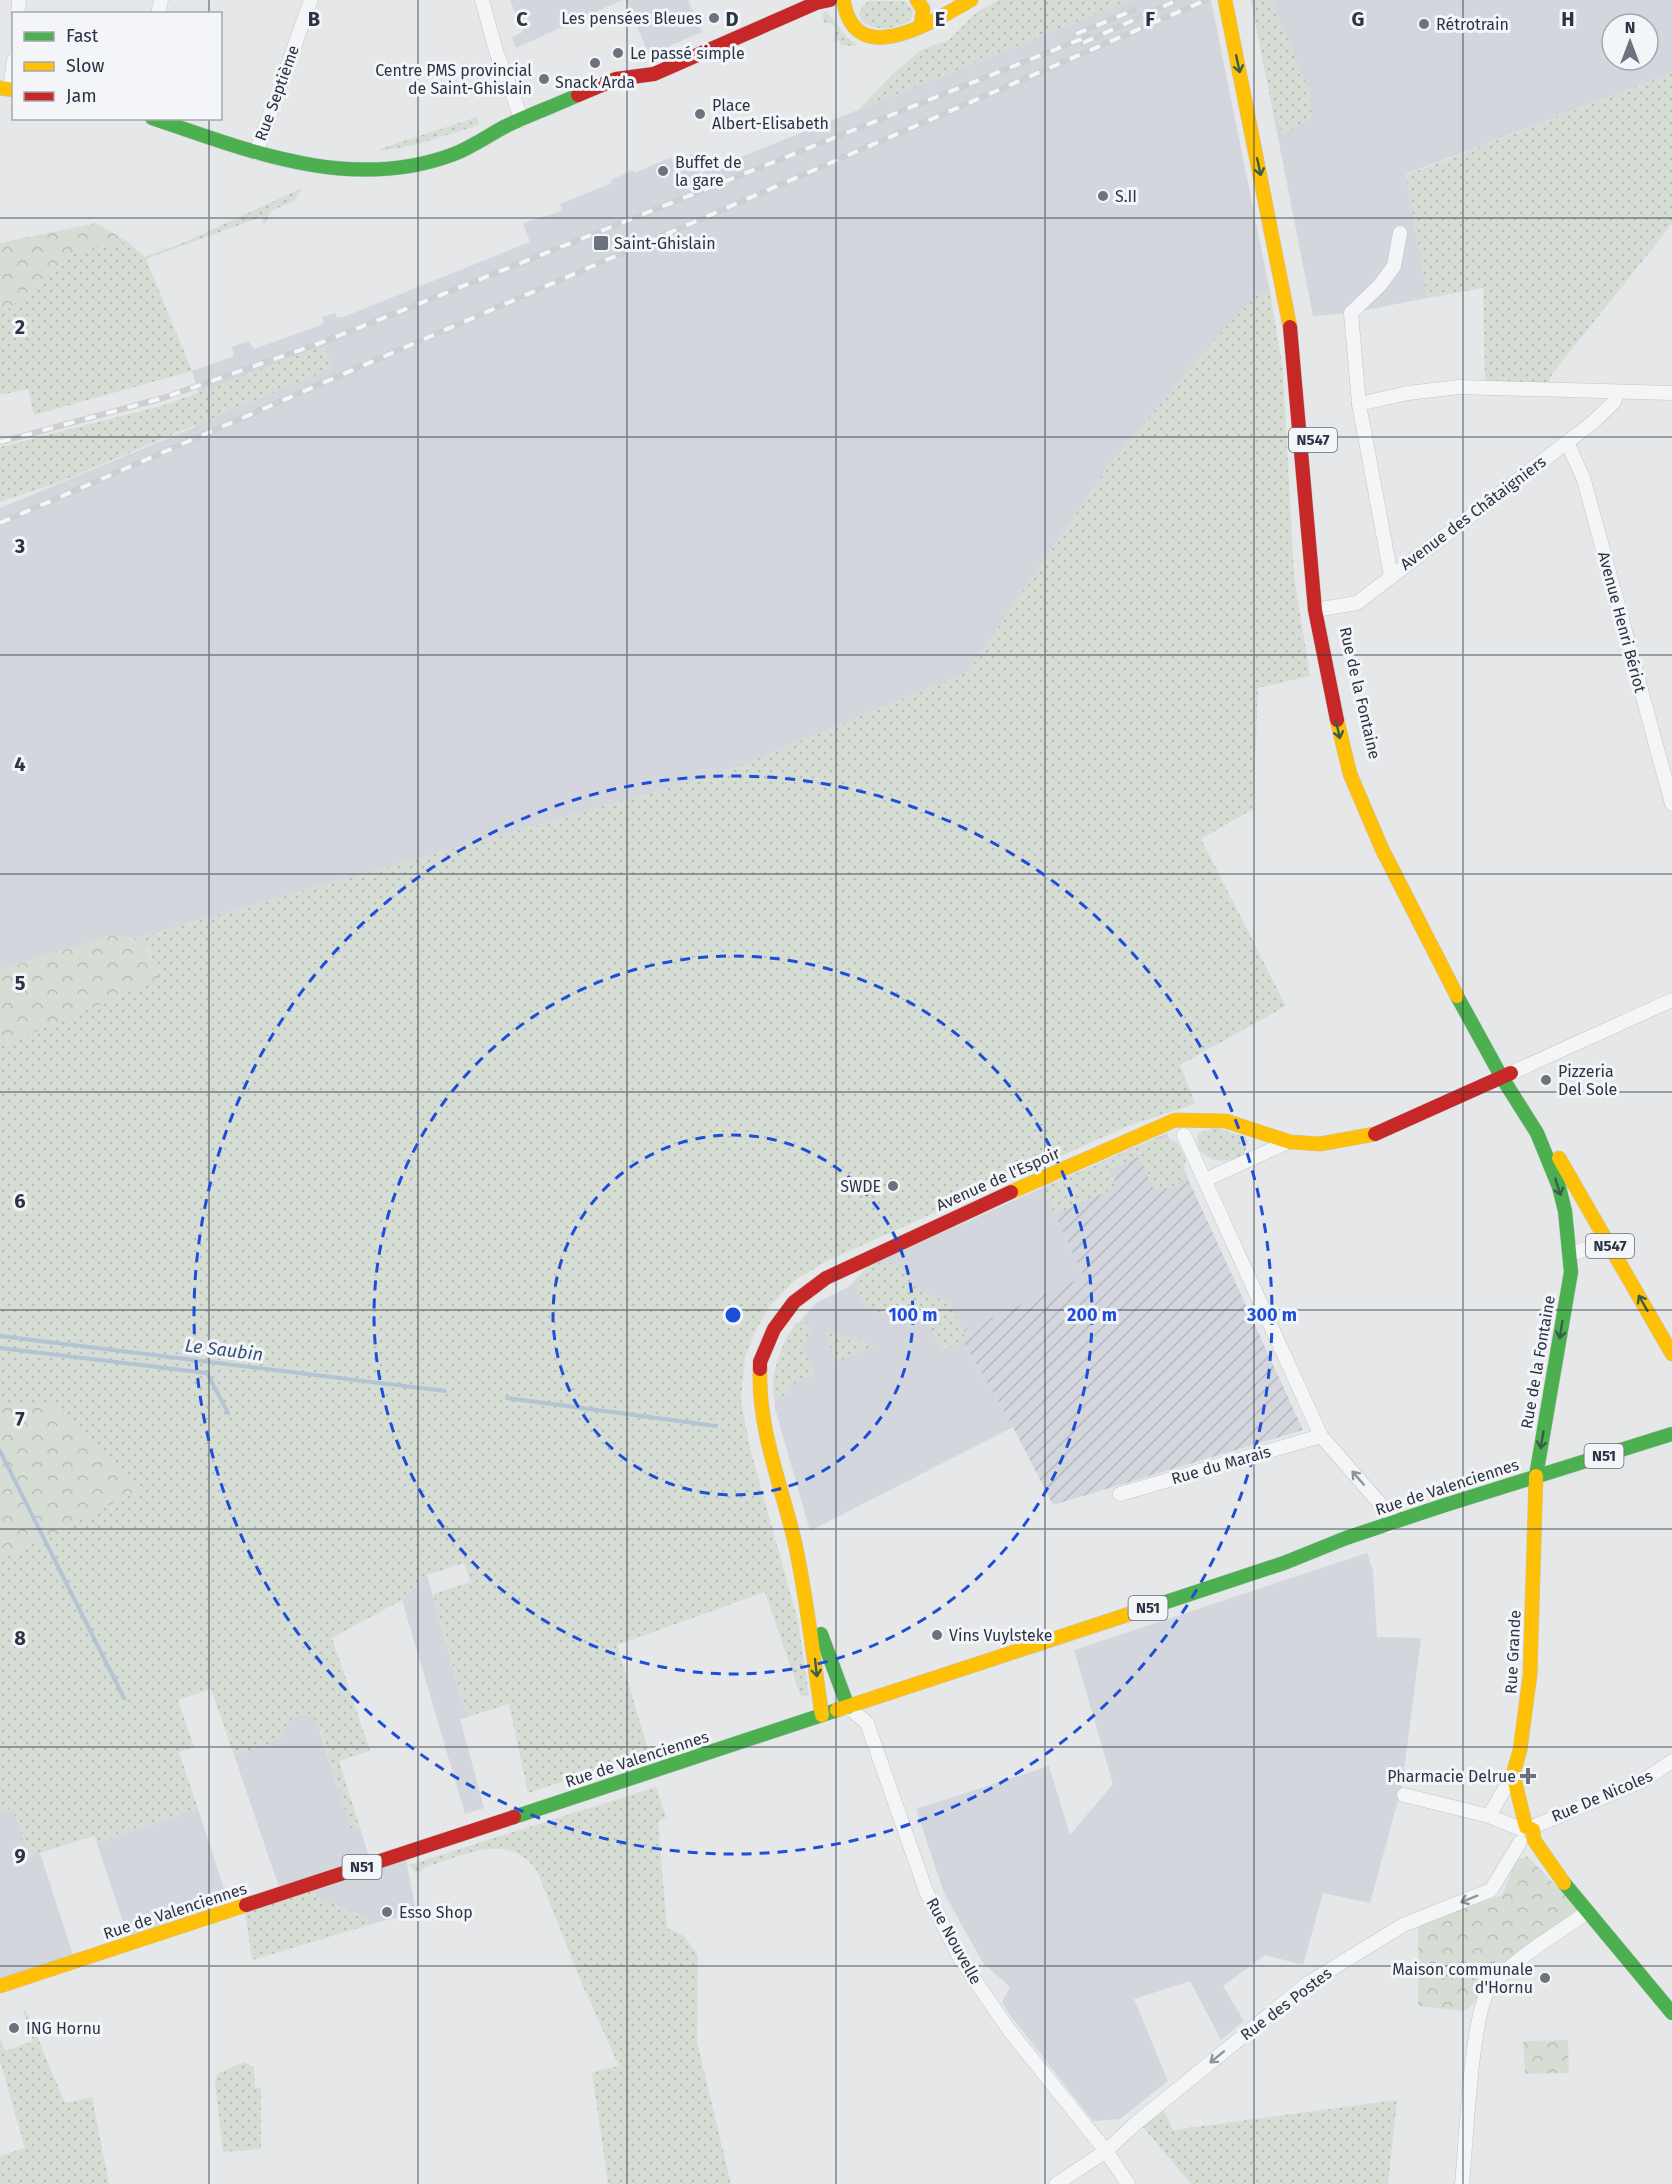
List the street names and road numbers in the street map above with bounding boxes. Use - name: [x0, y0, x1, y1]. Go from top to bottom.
- street label: Rue Septième: [251, 43, 303, 143]
- road number: N547: [1289, 428, 1337, 452]
- street label: Avenue des Châtaigniers: [1396, 452, 1550, 574]
- street label: Avenue Henri Bériot: [1594, 549, 1650, 695]
- street label: Rue de la Fontaine: [1336, 625, 1384, 761]
- street label: Avenue de l'Espoir: [933, 1143, 1064, 1215]
- road number: N547: [1586, 1234, 1634, 1258]
- street label: Rue de la Fontaine: [1517, 1294, 1559, 1430]
- street label: Rue du Marais: [1169, 1442, 1273, 1488]
- road number: N51: [1584, 1444, 1624, 1468]
- street label: Rue de Valenciennes: [1373, 1455, 1521, 1519]
- road number: N51: [1128, 1596, 1168, 1620]
- street label: Rue Grande: [1501, 1610, 1525, 1694]
- street label: Rue de Valenciennes: [563, 1727, 711, 1791]
- street label: Rue De Nicoles: [1549, 1766, 1655, 1826]
- road number: N51: [342, 1855, 382, 1879]
- street label: Rue de Valenciennes: [101, 1879, 249, 1943]
- street label: Rue Nouvelle: [922, 1894, 986, 1988]
- street label: Rue des Postes: [1237, 1964, 1335, 2044]

